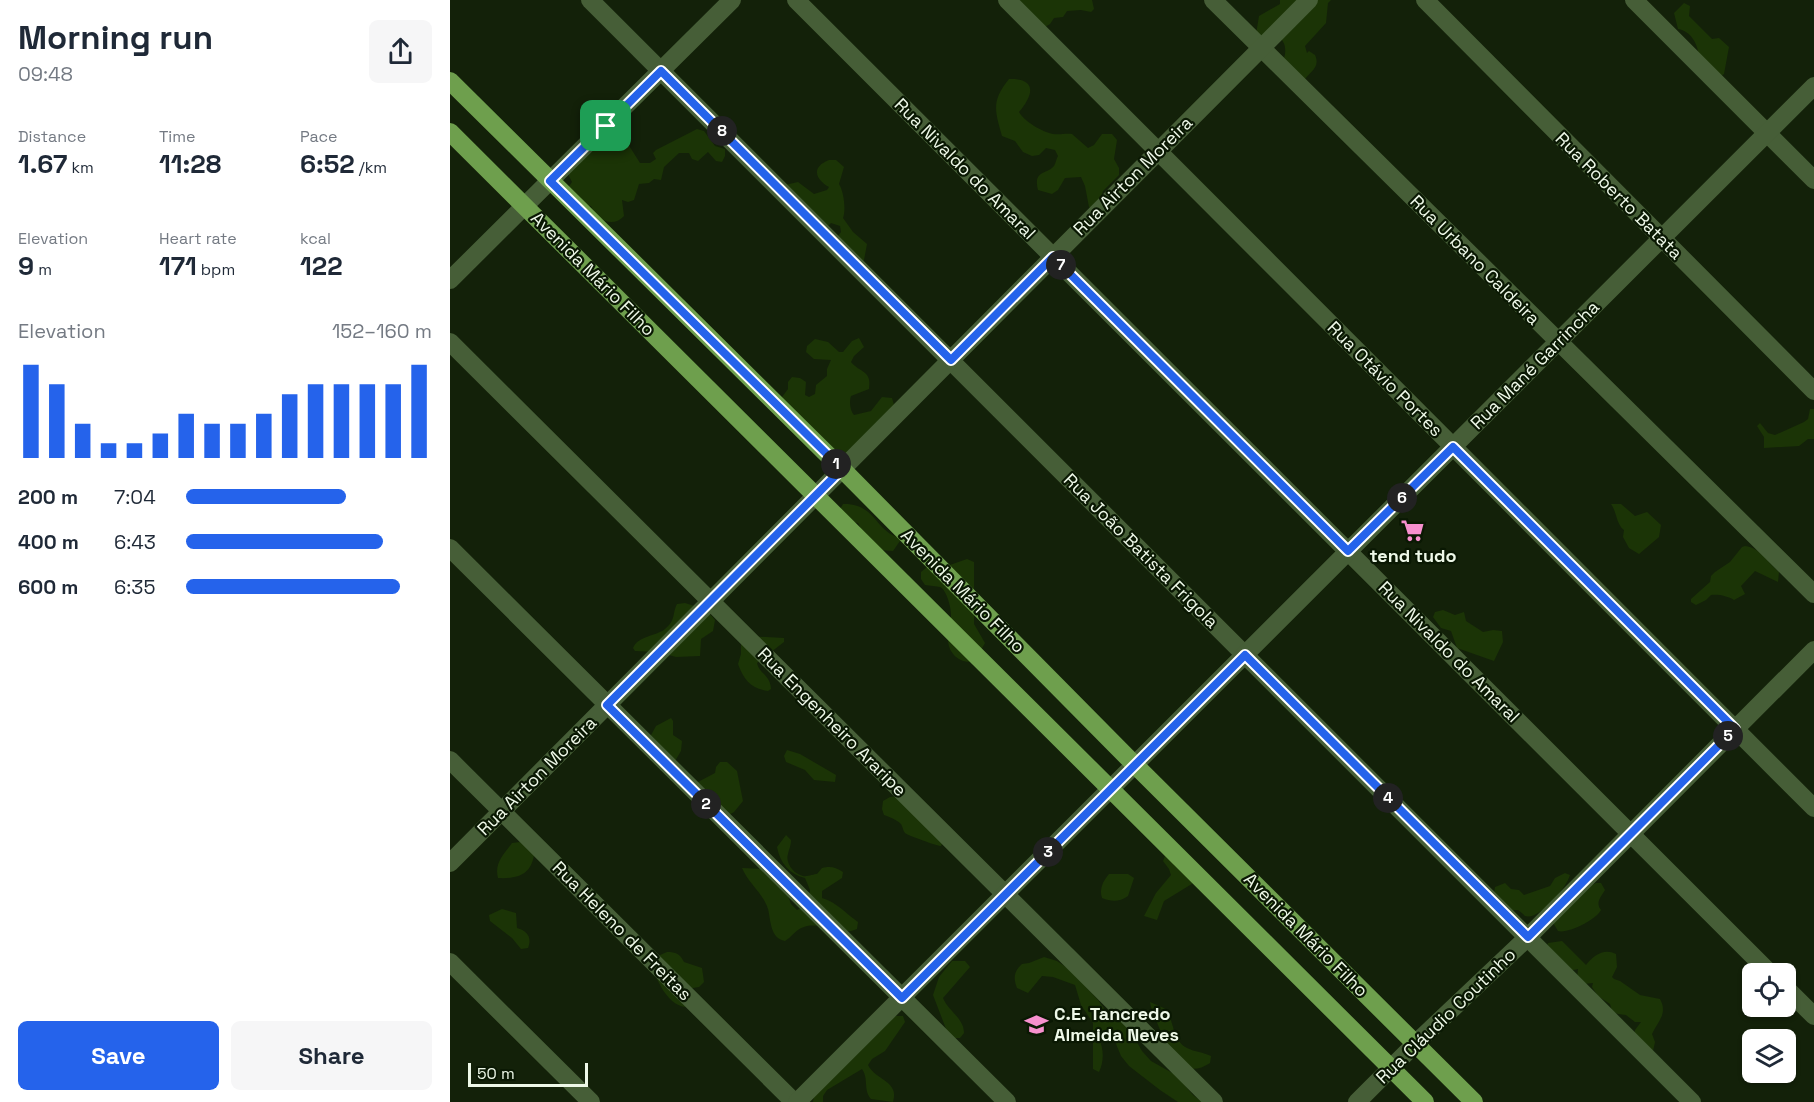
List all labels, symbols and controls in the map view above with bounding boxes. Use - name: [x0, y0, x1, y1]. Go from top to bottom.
- text: Morning run: [18, 17, 213, 59]
- button: share: [369, 20, 432, 83]
- text: 09:48: [18, 61, 73, 87]
- street label: Rua Nivaldo do Amaral: [890, 93, 1041, 244]
- pin: [580, 100, 631, 151]
- icon: arrive: [589, 109, 622, 142]
- street label: Rua Airton Moreira: [1068, 111, 1197, 240]
- pin: 8: [707, 116, 737, 146]
- text: 8: [717, 120, 727, 141]
- text: Distance: [18, 126, 86, 147]
- text: Time: [159, 126, 195, 147]
- text: Pace: [300, 126, 337, 147]
- street label: Rua Roberto Batata: [1551, 127, 1688, 264]
- text: 1.67: [18, 147, 67, 181]
- text: 11:28: [159, 147, 221, 181]
- text: 6:52: [300, 147, 355, 181]
- text: km: [67, 157, 94, 178]
- text: /km: [355, 157, 387, 178]
- street label: Rua Urbano Caldeira: [1405, 190, 1545, 330]
- street label: Avenida Mário Filho: [526, 207, 660, 341]
- text: Elevation: [18, 228, 88, 249]
- text: Heart rate: [159, 228, 237, 249]
- text: kcal: [300, 228, 331, 249]
- text: 9: [18, 249, 34, 283]
- text: 171: [159, 249, 197, 283]
- text: 122: [300, 249, 343, 283]
- pin: 7: [1046, 250, 1076, 280]
- text: 7: [1057, 254, 1065, 275]
- text: m: [34, 259, 52, 280]
- text: bpm: [197, 259, 235, 280]
- street label: Rua Mané Garrincha: [1465, 295, 1604, 434]
- street label: Rua Otávio Portes: [1323, 316, 1448, 441]
- text: Elevation: [18, 318, 106, 344]
- text: 152–160 m: [332, 318, 432, 344]
- pin: 1: [821, 449, 851, 479]
- text: 1: [832, 453, 840, 474]
- street label: Rua João Batista Frigola: [1059, 468, 1224, 633]
- pin: 6: [1387, 483, 1417, 513]
- text: 200 m: [18, 484, 78, 510]
- text: 7:04: [114, 484, 156, 510]
- text: 6: [1397, 487, 1407, 508]
- supermarket icon: tend tudo: [1400, 517, 1426, 543]
- street label: Avenida Mário Filho: [896, 524, 1030, 658]
- text: 400 m: [18, 529, 79, 555]
- text: 6:43: [114, 529, 156, 555]
- place label: tend tudo: [1369, 544, 1457, 567]
- text: 600 m: [18, 574, 78, 600]
- text: 6:35: [114, 574, 155, 600]
- street label: Rua Nivaldo do Amaral: [1374, 576, 1525, 727]
- street label: Rua Engenheiro Araripe: [753, 642, 912, 801]
- street label: Rua Airton Moreira: [472, 711, 601, 840]
- pin: 5: [1713, 721, 1743, 751]
- text: 5: [1723, 725, 1733, 746]
- pin: 4: [1373, 783, 1403, 813]
- text: 4: [1383, 787, 1393, 808]
- pin: 2: [691, 789, 721, 819]
- text: 2: [701, 793, 711, 814]
- pin: 3: [1033, 837, 1063, 867]
- text: 3: [1043, 841, 1053, 862]
- street label: Rua Heleno de Freitas: [548, 856, 697, 1005]
- street label: Avenida Mário Filho: [1239, 868, 1373, 1002]
- street label: Rua Cláudio Coutinho: [1371, 943, 1520, 1088]
- map controls: [1742, 963, 1796, 1083]
- button: locate: [1742, 963, 1796, 1017]
- place label: C.E. Tancredo Almeida Neves: [1054, 1002, 1179, 1046]
- school or university icon: C.E. Tancredo Almeida Neves: [1023, 1011, 1049, 1037]
- button: Save: [18, 1021, 219, 1090]
- button: Share: [231, 1021, 432, 1090]
- button: layers: [1742, 1029, 1796, 1083]
- scale bar: [468, 1060, 588, 1088]
- text: 50 m: [477, 1063, 515, 1084]

